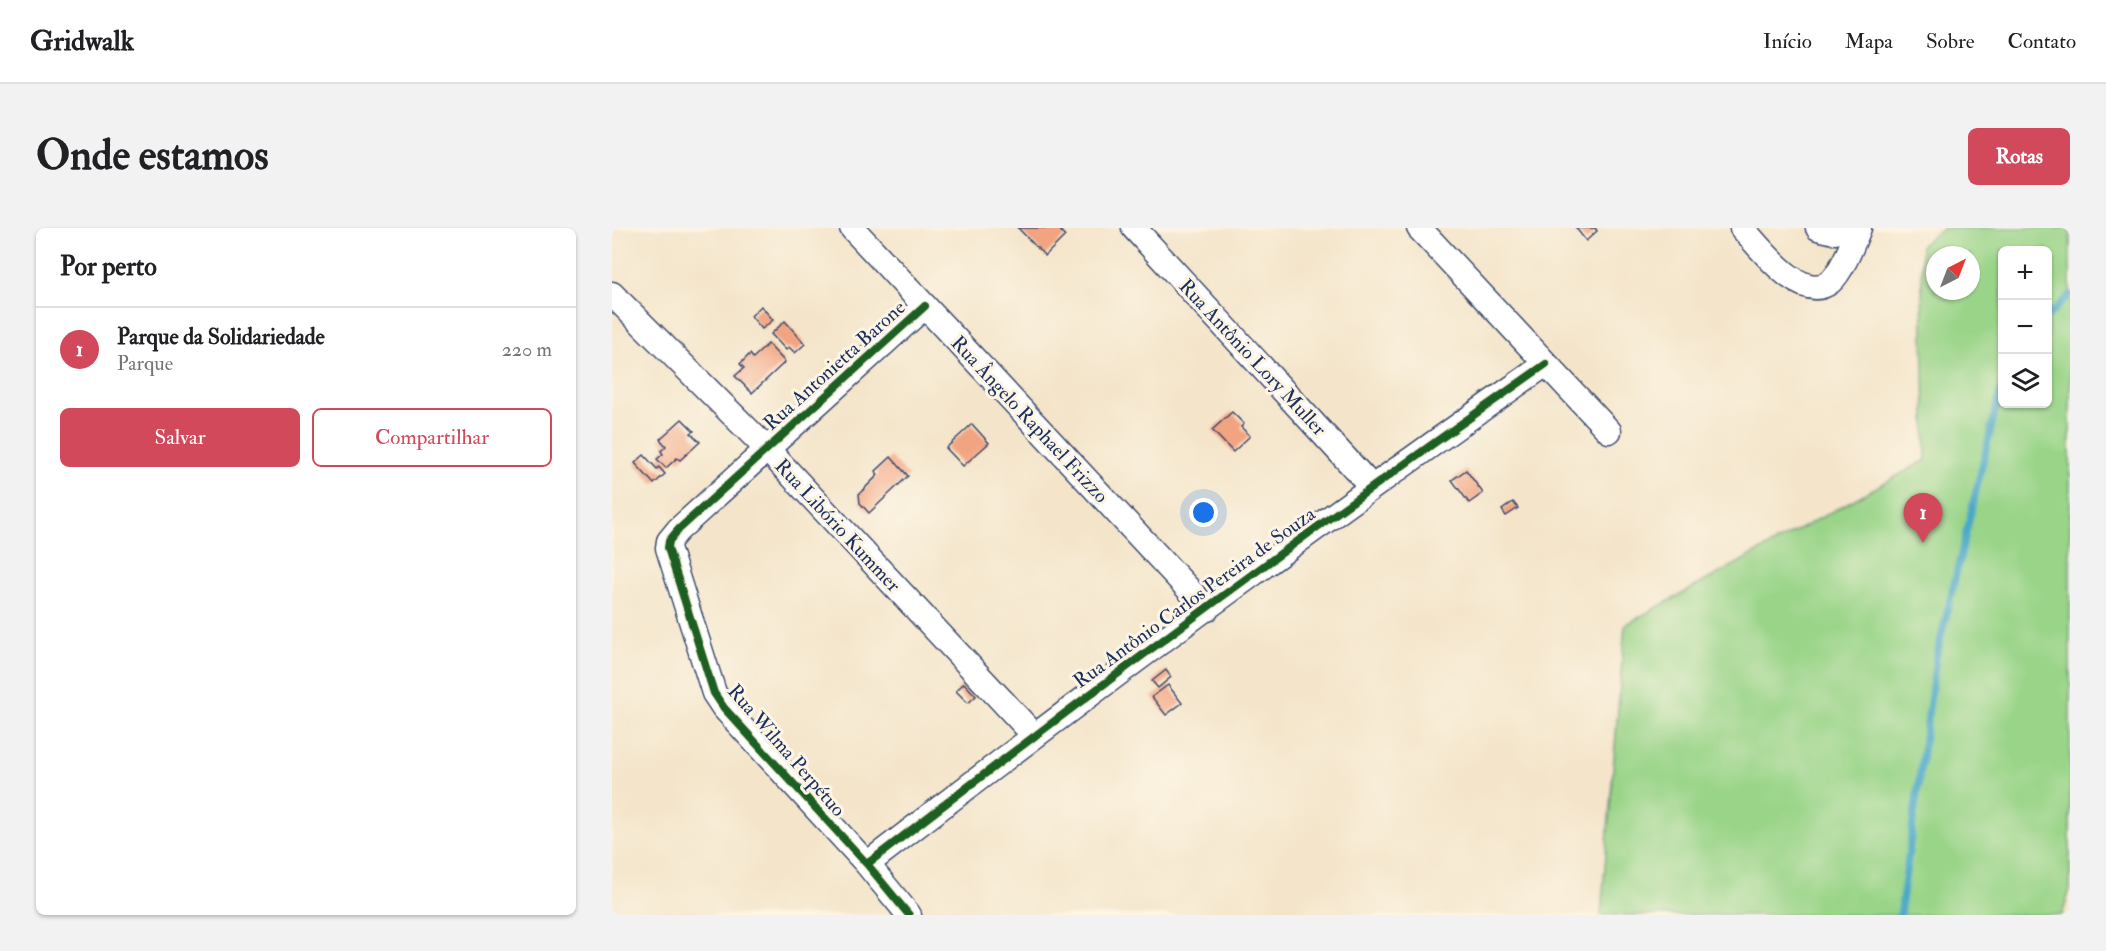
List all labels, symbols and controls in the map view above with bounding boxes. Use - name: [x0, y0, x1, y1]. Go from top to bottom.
- text: Gridwalk: [30, 24, 134, 59]
- text: Início: [1763, 28, 1812, 55]
- text: Mapa: [1845, 28, 1893, 55]
- text: Sobre: [1926, 28, 1975, 55]
- text: Contato: [2008, 28, 2076, 55]
- button: Rotas: [1968, 128, 2070, 185]
- text: Onde estamos: [36, 130, 269, 182]
- north arrow: [1926, 246, 1980, 300]
- map controls: [1998, 246, 2052, 408]
- button: +: [1998, 246, 2052, 300]
- text: Por perto: [60, 251, 157, 283]
- street label: Rua Antônio Lory Muller: [1174, 274, 1332, 441]
- street label: Rua Antonietta Barone: [758, 295, 910, 436]
- button: −: [1998, 300, 2052, 354]
- text: Parque da Solidariedade: [117, 323, 325, 351]
- street label: Rua Ângelo Raphael Frizzo: [945, 330, 1114, 509]
- text: 1: [76, 337, 83, 362]
- text: 220 m: [502, 337, 552, 362]
- text: Parque: [117, 351, 173, 376]
- button: layers: [1998, 354, 2052, 408]
- button: Salvar: [60, 408, 300, 467]
- button: Compartilhar: [312, 408, 552, 467]
- street label: Rua Libório Kummer: [769, 453, 906, 598]
- pin: 1: [1904, 494, 1942, 543]
- your location: [1189, 498, 1218, 527]
- street label: Rua Antônio Carlos Pereira de Souza: [1068, 501, 1321, 694]
- street label: Rua Wilma Perpétuo: [721, 679, 851, 822]

